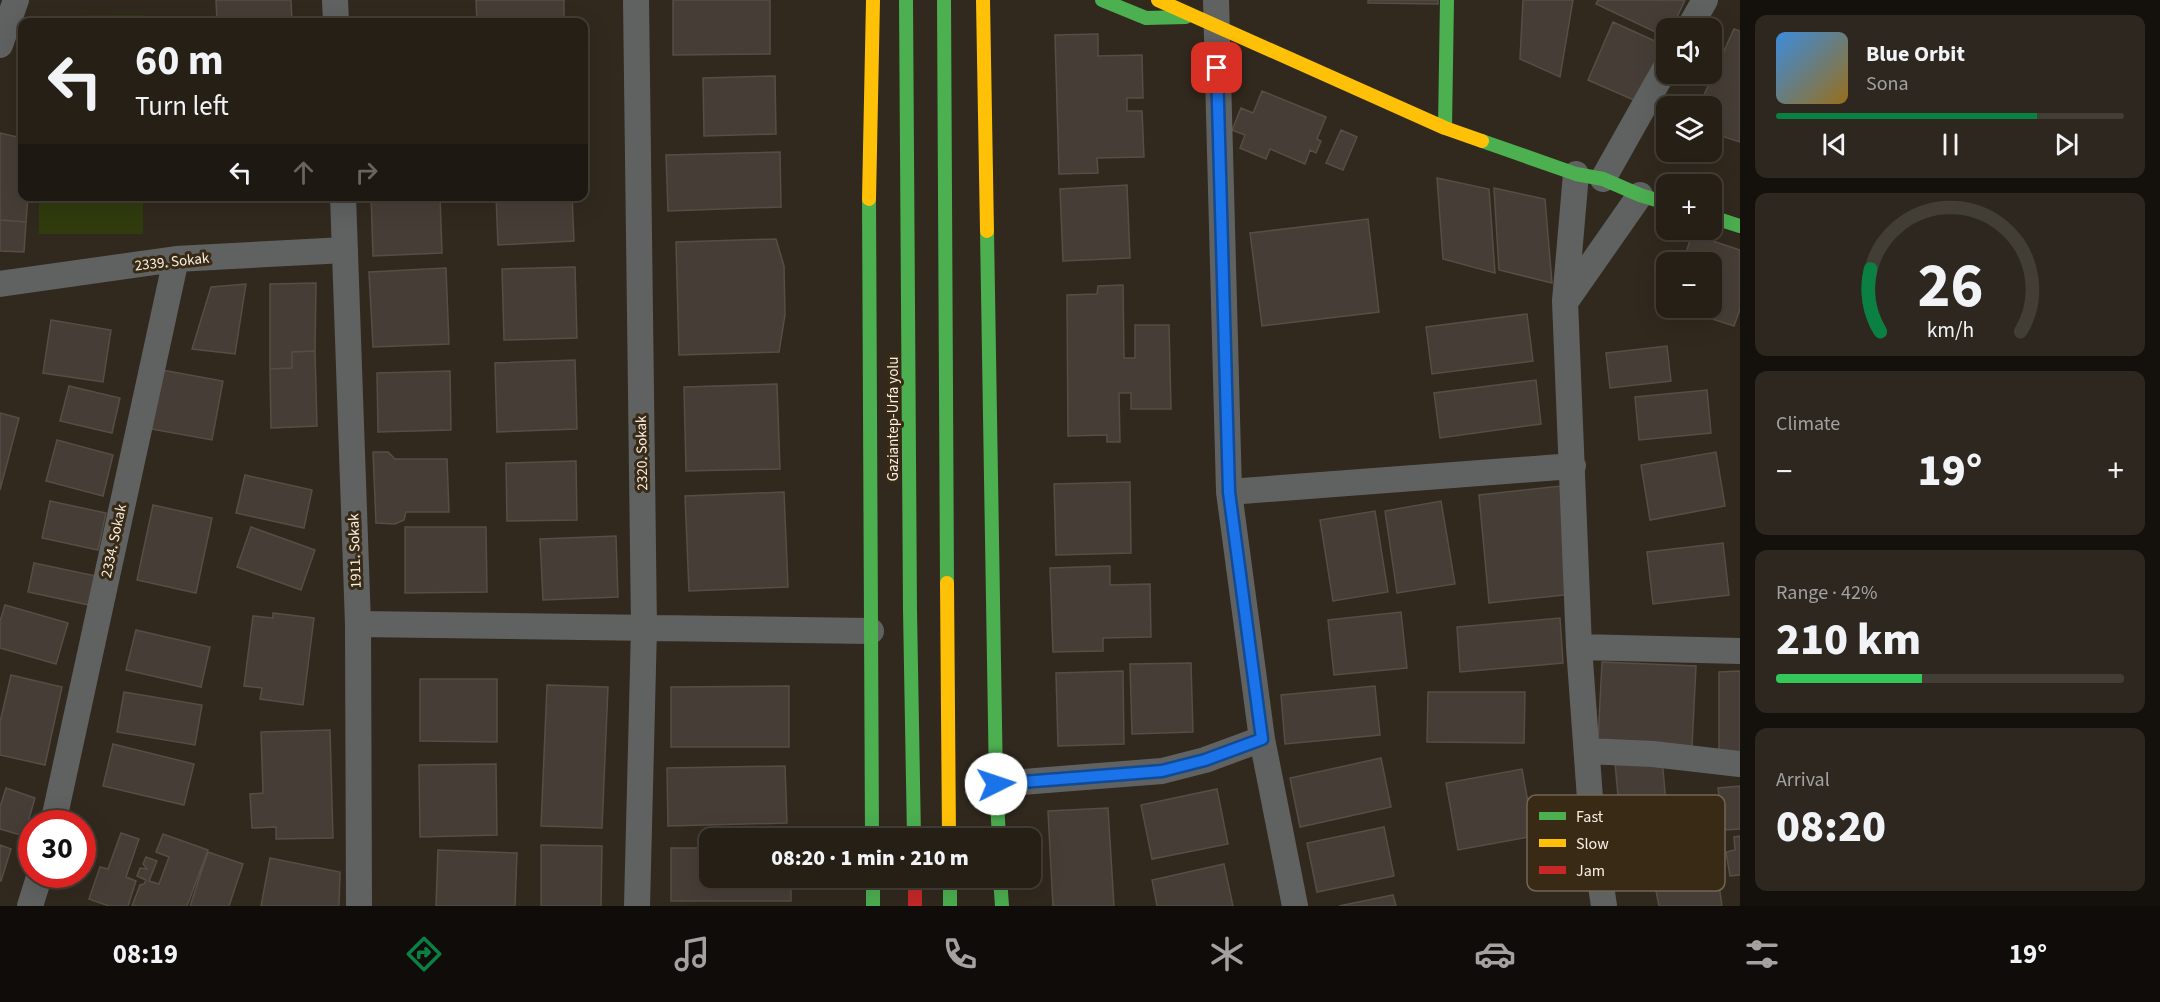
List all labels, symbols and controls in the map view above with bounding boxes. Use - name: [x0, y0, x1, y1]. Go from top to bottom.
- map controls: [1656, 18, 1722, 318]
- button: sound: [1656, 18, 1722, 84]
- text: 60 m: [135, 31, 224, 91]
- text: Blue Orbit: [1866, 38, 1965, 70]
- icon: left: [36, 42, 114, 120]
- pin: [1191, 42, 1242, 93]
- icon: arrive: [1200, 51, 1233, 84]
- text: Sona: [1866, 70, 1909, 98]
- text: Turn left: [135, 87, 229, 126]
- button: layers: [1656, 96, 1722, 162]
- icon: previous: [1818, 128, 1851, 161]
- icon: pause: [1934, 128, 1967, 161]
- icon: next: [2050, 128, 2083, 161]
- icon: left: [224, 156, 257, 189]
- icon: ahead: [287, 156, 320, 189]
- icon: right: [350, 156, 383, 189]
- button: +: [1656, 174, 1722, 240]
- text: 26: [1917, 242, 1983, 331]
- street label: 2339. Sokak: [134, 248, 211, 276]
- button: −: [1656, 252, 1722, 318]
- text: km/h: [1926, 315, 1974, 346]
- street label: Gaziantep-Urfa yolu: [883, 357, 904, 481]
- text: Climate: [1776, 410, 1840, 438]
- street label: 2320. Sokak: [631, 415, 653, 491]
- text: 19°: [1918, 439, 1982, 503]
- text: −: [1776, 448, 1792, 495]
- text: +: [2108, 448, 2124, 495]
- street label: 2334. Sokak: [96, 502, 132, 580]
- street label: 1911. Sokak: [343, 513, 367, 589]
- text: Range · 42%: [1776, 579, 1877, 607]
- text: 210 km: [1776, 608, 1921, 672]
- position arrow: [964, 752, 1028, 816]
- text: Arrival: [1776, 766, 1830, 794]
- legend: [1527, 795, 1725, 891]
- text: 08:20: [1776, 795, 1886, 859]
- text: Fast: [1576, 806, 1604, 828]
- speed limit sign: 30: [18, 810, 96, 888]
- text: Slow: [1576, 833, 1609, 855]
- text: 08:20 · 1 min · 210 m: [771, 842, 969, 874]
- text: Jam: [1576, 860, 1605, 882]
- icon: directions: [403, 933, 445, 975]
- icon: music: [671, 933, 713, 975]
- icon: phone: [939, 933, 981, 975]
- icon: climate: [1206, 933, 1248, 975]
- icon: car: [1474, 933, 1516, 975]
- icon: filters: [1741, 933, 1783, 975]
- text: 08:19: [113, 935, 178, 974]
- text: 19°: [2009, 935, 2047, 974]

